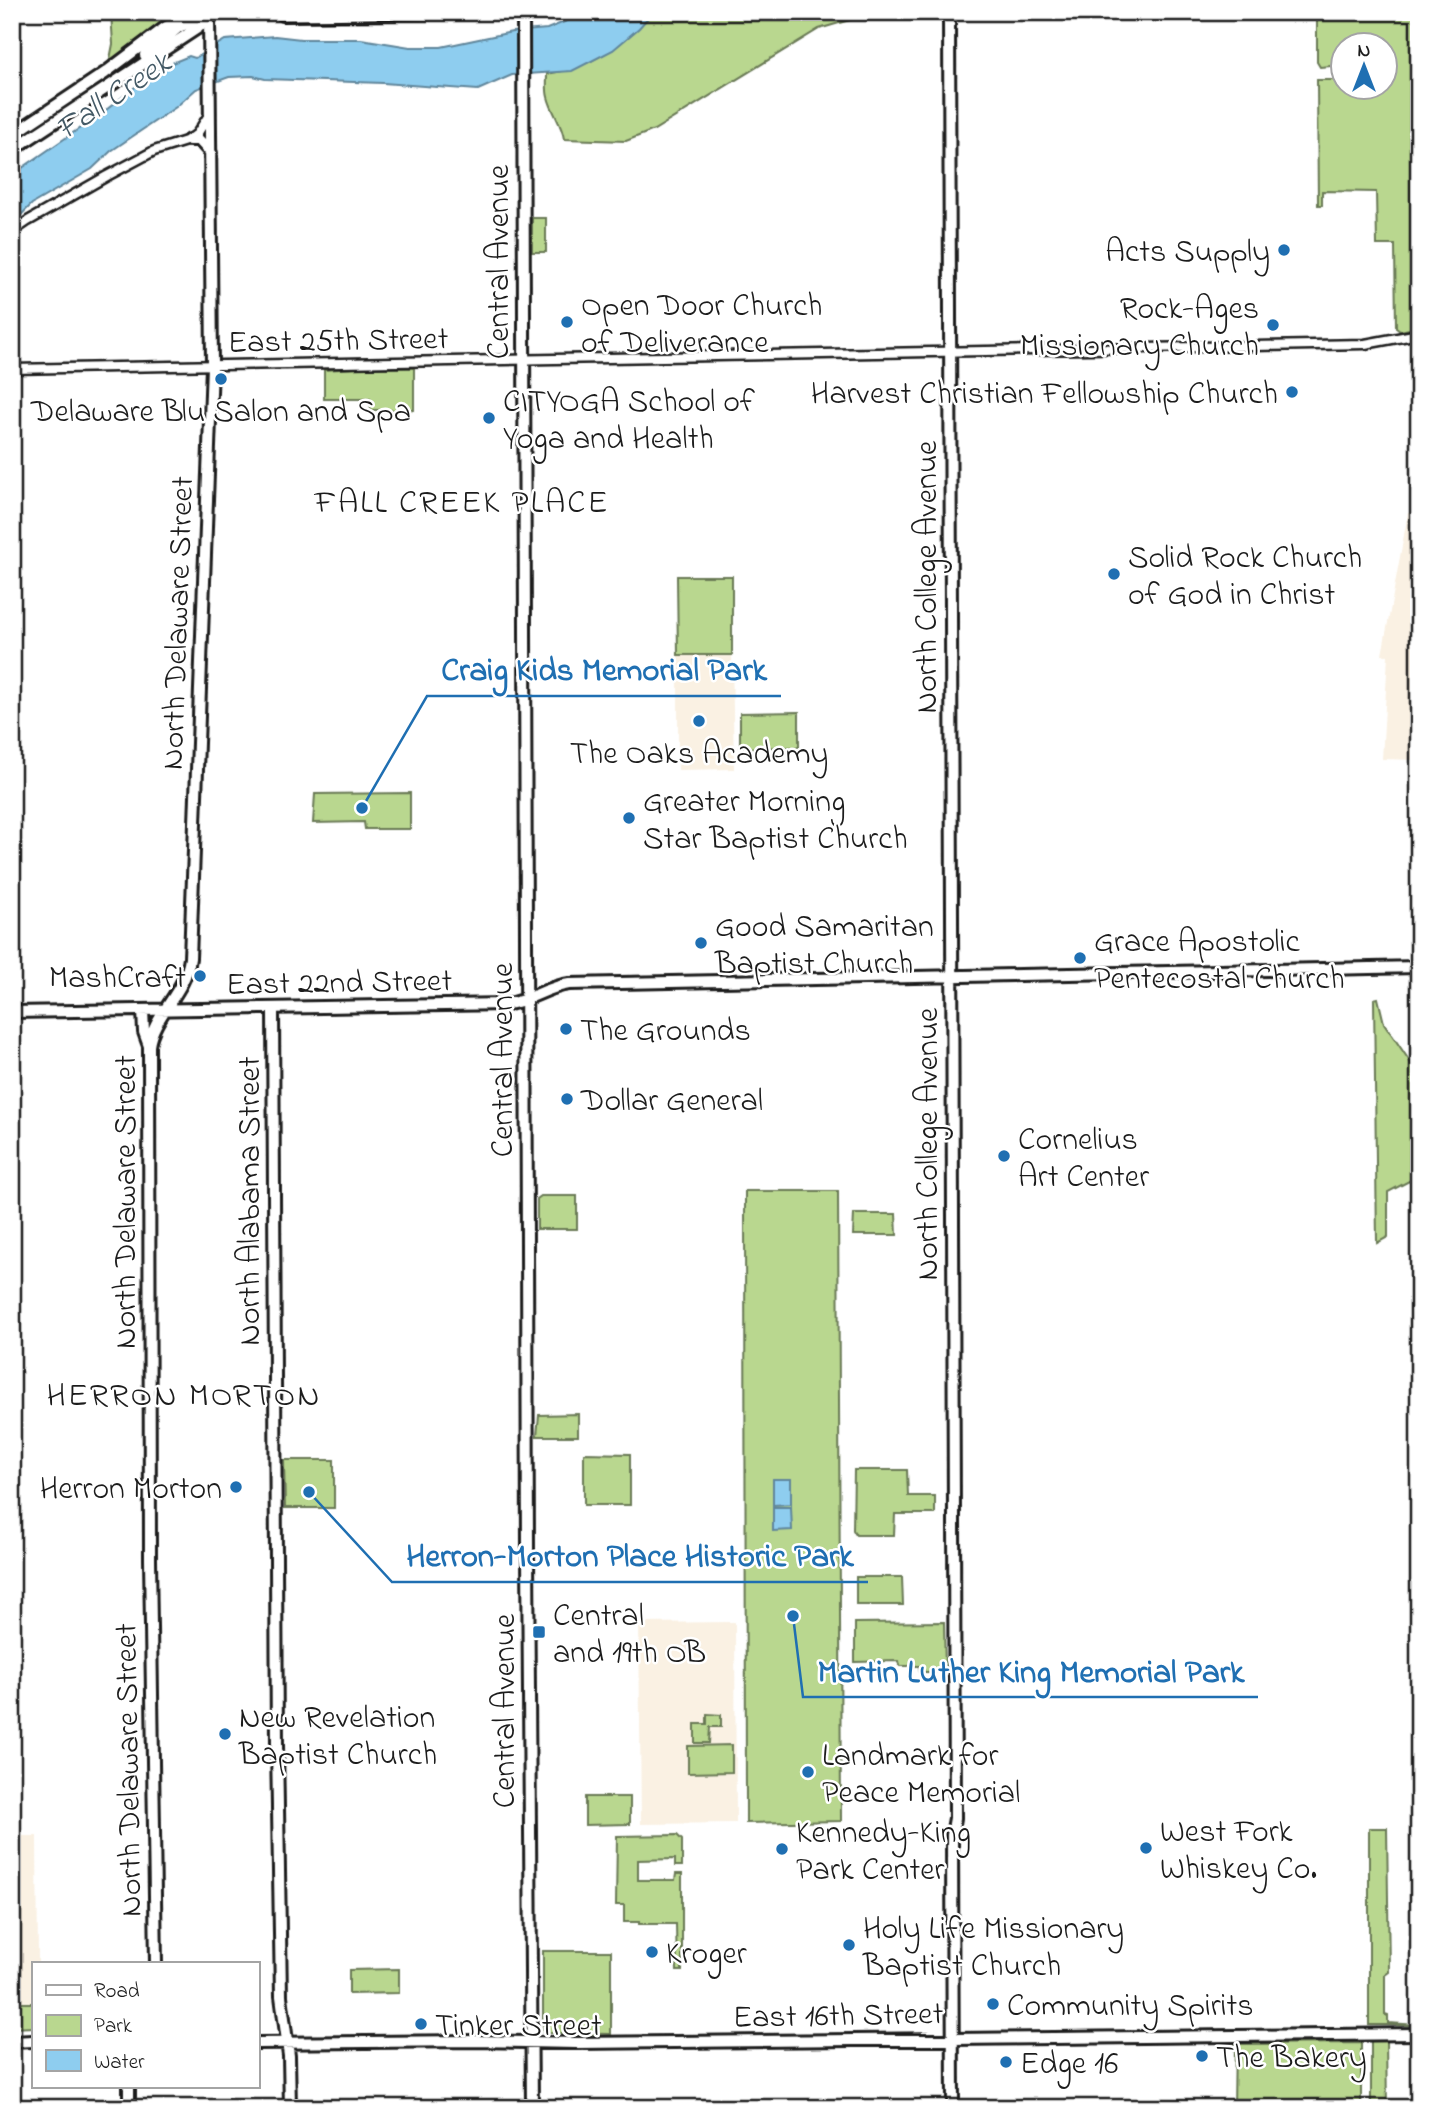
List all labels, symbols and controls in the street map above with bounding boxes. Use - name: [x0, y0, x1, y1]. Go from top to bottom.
- north arrow: [1330, 32, 1400, 102]
- text: N: [1358, 38, 1371, 65]
- water label: Fall Creek: [47, 40, 183, 154]
- street label: Central Avenue: [477, 164, 524, 359]
- place label: Acts Supply: [1105, 230, 1270, 277]
- marker: Acts Supply: [1276, 242, 1292, 258]
- place label: Open Door Church of Deliverance: [581, 284, 823, 368]
- place label: Rock-Ages Missionary Church: [1020, 287, 1259, 371]
- marker: Open Door Church of Deliverance: [559, 314, 575, 330]
- street label: East 25th Street: [227, 317, 449, 368]
- marker: Rock-Ages Missionary Church: [1265, 317, 1281, 333]
- marker: Delaware Blu Salon and Spa: [213, 371, 229, 387]
- place label: Harvest Christian Fellowship Church: [811, 372, 1278, 419]
- place label: CITYOGA School of Yoga and Health: [503, 380, 755, 464]
- marker: Harvest Christian Fellowship Church: [1284, 384, 1300, 400]
- place label: Delaware Blu Salon and Spa: [30, 390, 411, 437]
- marker: CITYOGA School of Yoga and Health: [481, 410, 497, 426]
- street label: North College Avenue: [905, 440, 952, 713]
- street label: North Delaware Street: [151, 475, 208, 771]
- district label: FALL CREEK PLACE: [314, 480, 609, 528]
- place label: Solid Rock Church of God in Christ: [1128, 536, 1362, 620]
- marker: Solid Rock Church of God in Christ: [1106, 566, 1122, 582]
- callout: Craig Kids Memorial Park: [427, 642, 781, 696]
- text: Craig Kids Memorial Park: [441, 648, 767, 697]
- marker: The Oaks Academy: [691, 713, 707, 729]
- place label: The Oaks Academy: [570, 732, 828, 779]
- place label: Greater Morning Star Baptist Church: [643, 780, 908, 864]
- marker: Greater Morning Star Baptist Church: [621, 810, 637, 826]
- place label: Good Samaritan Baptist Church: [714, 905, 934, 989]
- place label: Grace Apostolic Pentecostal Church: [1094, 920, 1345, 1004]
- marker: Good Samaritan Baptist Church: [693, 935, 709, 951]
- marker: Grace Apostolic Pentecostal Church: [1072, 950, 1088, 966]
- place label: MashCraft: [49, 956, 186, 1003]
- street label: East 22nd Street: [226, 959, 453, 1010]
- street label: Central Avenue: [481, 962, 528, 1157]
- marker: MashCraft: [192, 968, 208, 984]
- street label: North College Avenue: [906, 1007, 953, 1280]
- place label: The Grounds: [580, 1009, 751, 1056]
- marker: The Grounds: [558, 1021, 574, 1037]
- street label: North Delaware Street: [104, 1055, 151, 1349]
- street label: North Alabama Street: [228, 1056, 275, 1346]
- place label: Dollar General: [580, 1079, 763, 1126]
- marker: Dollar General: [559, 1091, 575, 1107]
- place label: Cornelius Art Center: [1018, 1118, 1149, 1202]
- marker: Cornelius Art Center: [996, 1148, 1012, 1164]
- district label: HERRON MORTON: [46, 1373, 322, 1421]
- place label: Herron Morton: [40, 1467, 222, 1514]
- marker: Herron Morton: [228, 1479, 244, 1495]
- callout: Herron-Morton Place Historic Park: [392, 1528, 868, 1582]
- text: Herron-Morton Place Historic Park: [406, 1534, 854, 1582]
- place label: Central and 19th OB: [553, 1594, 706, 1678]
- street label: Central Avenue: [483, 1613, 530, 1808]
- street label: North Delaware Street: [104, 1622, 157, 1917]
- marker: Central and 19th OB: [531, 1624, 547, 1640]
- callout: Martin Luther King Memorial Park: [803, 1643, 1258, 1697]
- text: Martin Luther King Memorial Park: [818, 1650, 1245, 1699]
- place label: New Revelation Baptist Church: [238, 1696, 437, 1780]
- marker: New Revelation Baptist Church: [217, 1726, 233, 1742]
- place label: Landmark for Peace Memorial: [822, 1734, 1020, 1818]
- marker: Landmark for Peace Memorial: [800, 1764, 816, 1780]
- place label: West Fork Whiskey Co.: [1160, 1810, 1317, 1894]
- place label: Kennedy-King Park Center: [796, 1811, 971, 1895]
- marker: West Fork Whiskey Co.: [1138, 1840, 1154, 1856]
- marker: Kennedy-King Park Center: [774, 1841, 790, 1857]
- place label: Holy Life Missionary Baptist Church: [862, 1907, 1124, 1991]
- place label: Kroger: [666, 1932, 747, 1979]
- marker: Holy Life Missionary Baptist Church: [841, 1937, 857, 1953]
- marker: Kroger: [644, 1944, 660, 1960]
- legend: [32, 1962, 259, 2088]
- text: Road: [94, 1977, 140, 2007]
- place label: Community Spirits: [1007, 1984, 1254, 2031]
- street label: East 16th Street: [732, 1992, 944, 2043]
- marker: Community Spirits: [985, 1996, 1001, 2012]
- place label: Tinker Street: [435, 2004, 602, 2051]
- text: Park: [94, 2012, 133, 2042]
- marker: Tinker Street: [413, 2016, 429, 2032]
- place label: The Bakery: [1216, 2036, 1367, 2083]
- place label: Edge 16: [1020, 2042, 1118, 2089]
- text: Water: [94, 2048, 145, 2078]
- marker: The Bakery: [1194, 2048, 1210, 2064]
- marker: Edge 16: [998, 2054, 1014, 2070]

